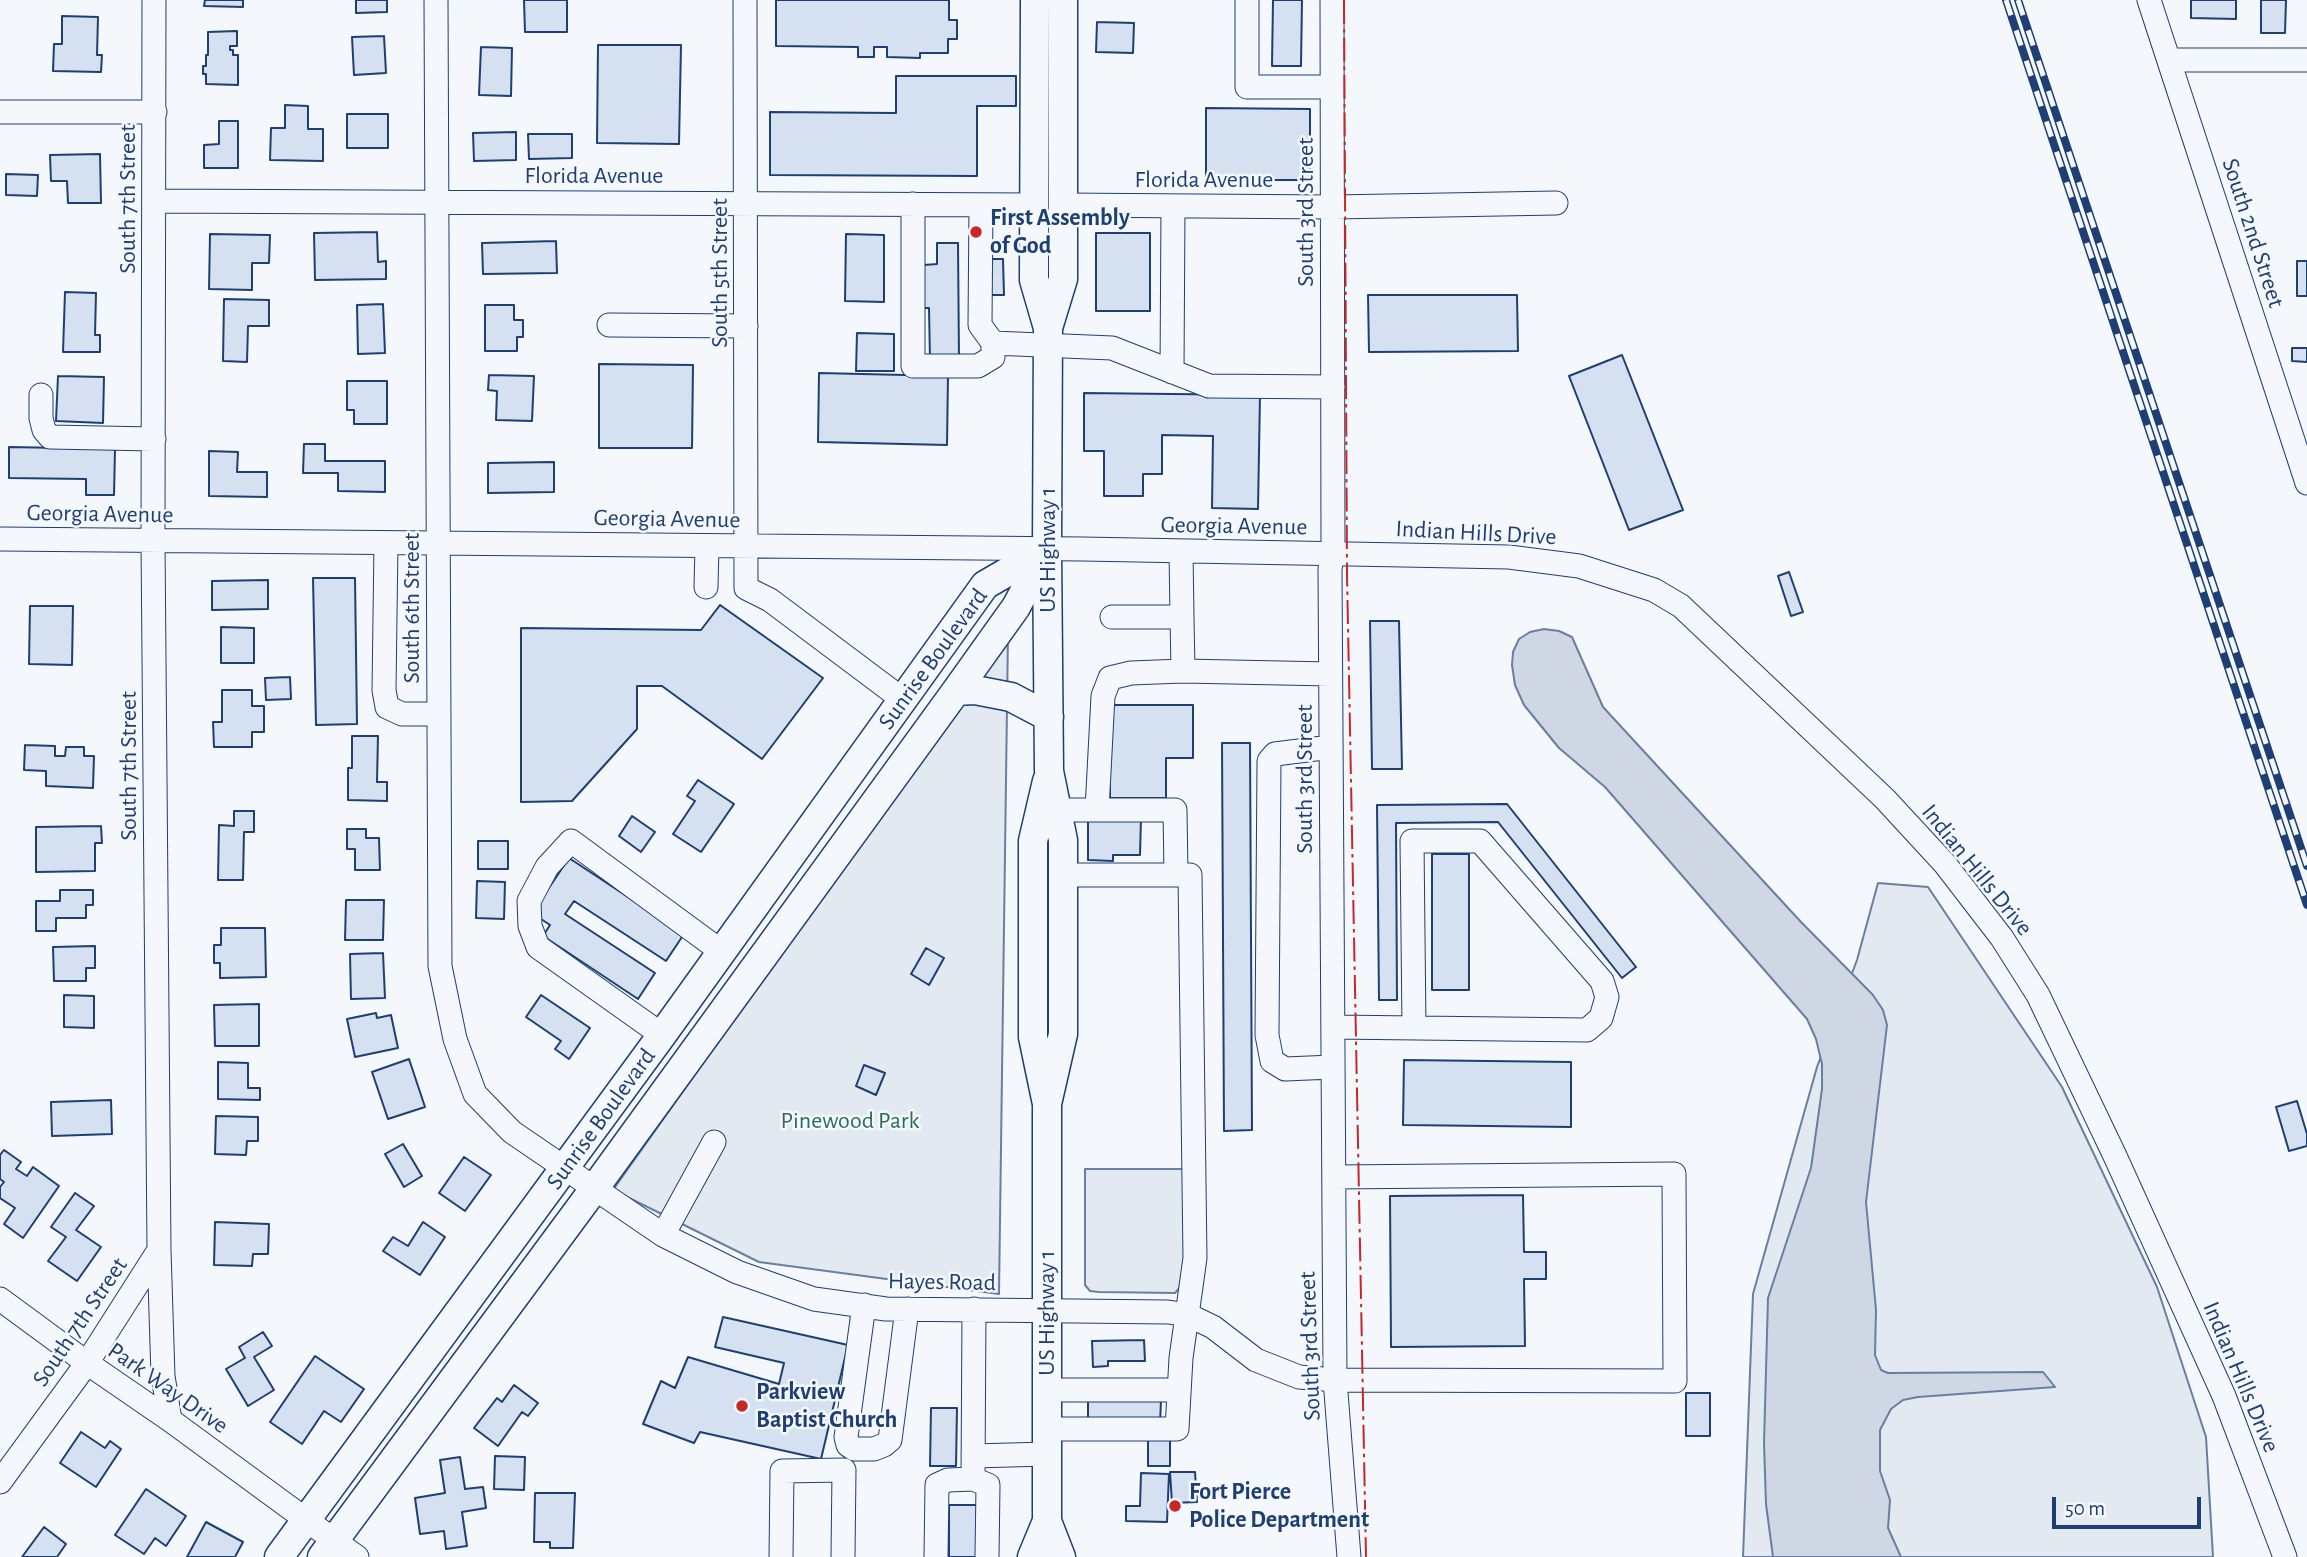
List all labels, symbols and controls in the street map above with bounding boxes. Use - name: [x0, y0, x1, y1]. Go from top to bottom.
- street label: South 7th Street: [114, 124, 142, 274]
- street label: South 3rd Street: [1292, 137, 1320, 287]
- street label: South 2nd Street: [2215, 155, 2291, 311]
- street label: Florida Avenue: [525, 162, 663, 190]
- street label: Florida Avenue: [1135, 166, 1273, 194]
- street label: South 5th Street: [706, 198, 734, 348]
- place label: First Assembly of God: [990, 204, 1130, 260]
- marker: First Assembly of God: [968, 224, 984, 240]
- street label: US Highway 1: [1034, 487, 1062, 613]
- street label: Georgia Avenue: [26, 498, 174, 530]
- street label: Georgia Avenue: [593, 503, 741, 535]
- street label: Georgia Avenue: [1160, 510, 1308, 542]
- street label: Indian Hills Drive: [1395, 514, 1557, 552]
- street label: South 6th Street: [398, 533, 426, 683]
- street label: Sunrise Boulevard: [872, 583, 994, 735]
- street label: South 7th Street: [115, 691, 143, 841]
- street label: South 3rd Street: [1291, 704, 1319, 854]
- street label: Indian Hills Drive: [1915, 798, 2039, 942]
- street label: Sunrise Boulevard: [540, 1043, 662, 1195]
- park label: Pinewood Park: [781, 1107, 919, 1135]
- street label: US Highway 1: [1033, 1250, 1061, 1376]
- street label: South 7th Street: [26, 1252, 134, 1392]
- street label: Hayes Road: [888, 1267, 996, 1297]
- street label: South 3rd Street: [1293, 1271, 1327, 1421]
- street label: Indian Hills Drive: [2196, 1297, 2286, 1457]
- street label: Park Way Drive: [102, 1336, 234, 1440]
- place label: Parkview Baptist Church: [756, 1378, 897, 1434]
- marker: Parkview Baptist Church: [734, 1398, 750, 1414]
- place label: Fort Pierce Police Department: [1189, 1478, 1369, 1534]
- scale bar: [2055, 1484, 2204, 1528]
- marker: Fort Pierce Police Department: [1167, 1498, 1183, 1514]
- text: 50 m: [2065, 1498, 2105, 1519]

